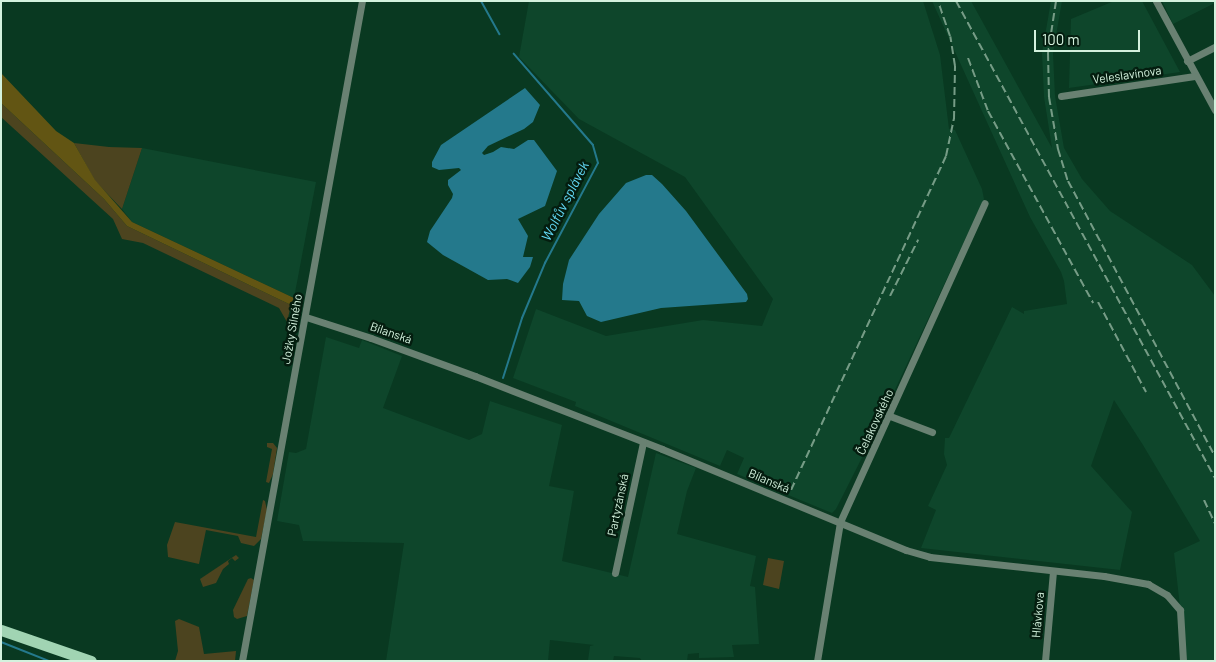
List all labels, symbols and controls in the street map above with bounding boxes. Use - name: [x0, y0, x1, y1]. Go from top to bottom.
- scale bar: [1036, 20, 1142, 52]
- text: 100 m: [1042, 30, 1080, 48]
- street label: Veleslavínova: [1092, 63, 1162, 87]
- water label: Wolfův splávek: [538, 158, 592, 244]
- street label: Jožky Silného: [279, 293, 305, 365]
- street label: Bílanská: [368, 319, 414, 347]
- street label: Čelakovského: [854, 387, 896, 457]
- street label: Bílanská: [746, 466, 792, 496]
- street label: Partyzánská: [604, 473, 632, 537]
- street label: Hlávkova: [1029, 591, 1047, 639]

